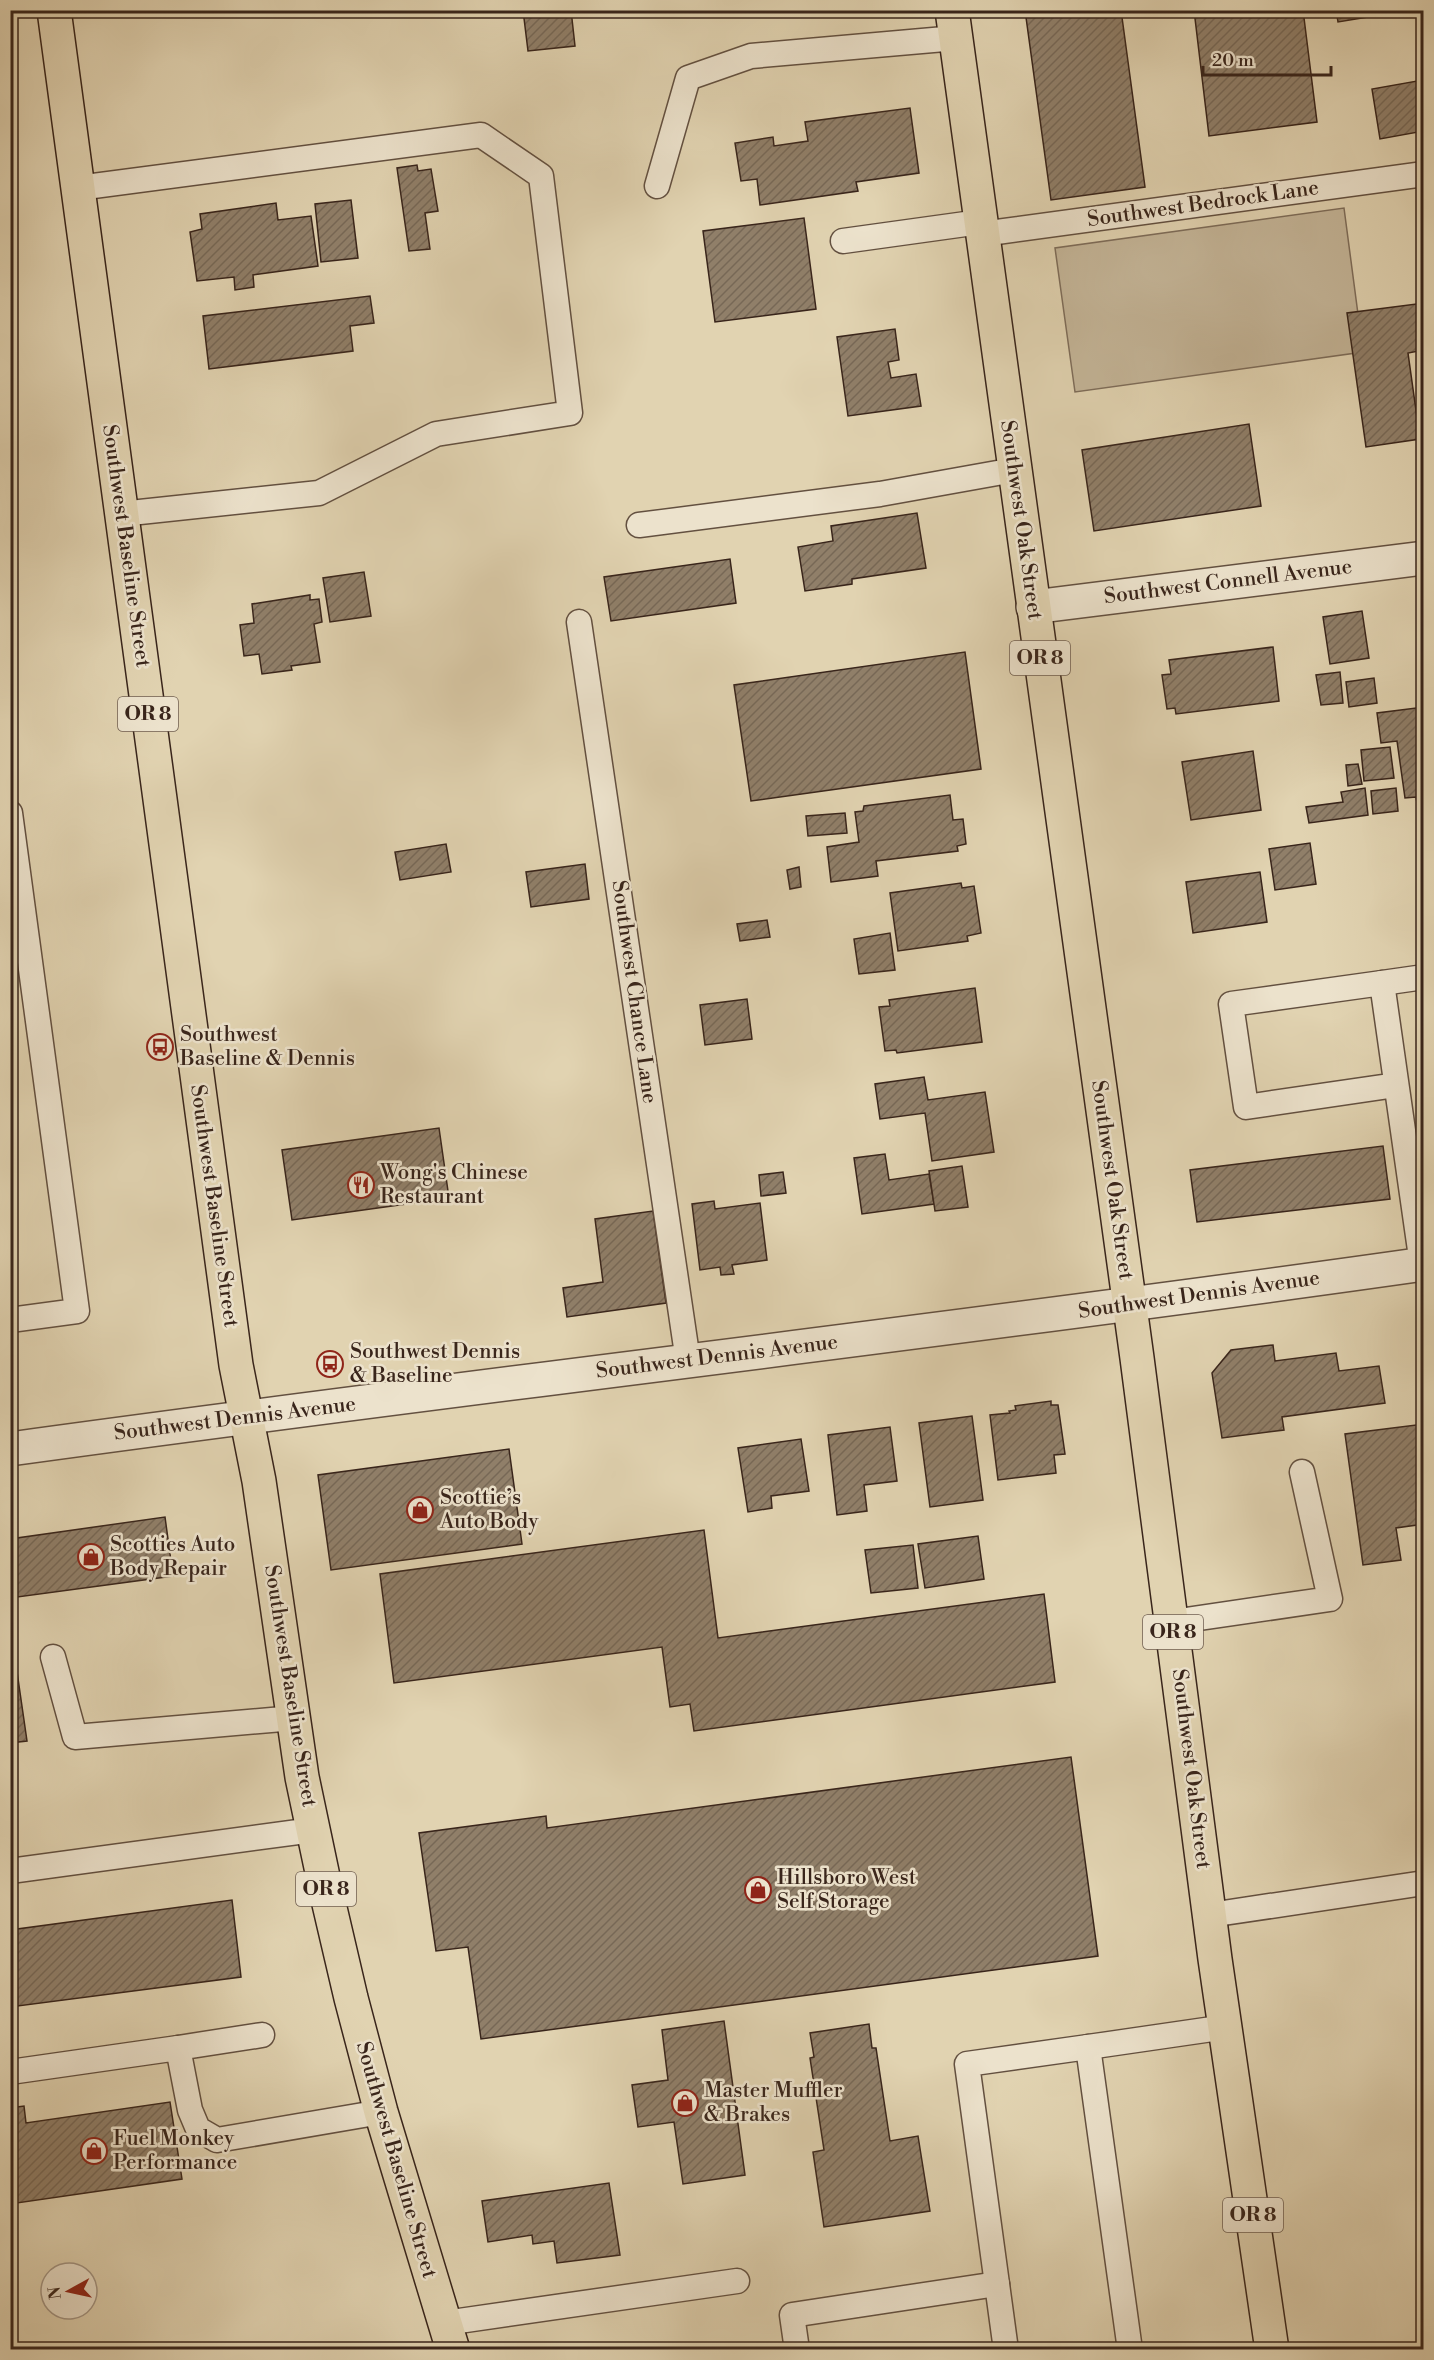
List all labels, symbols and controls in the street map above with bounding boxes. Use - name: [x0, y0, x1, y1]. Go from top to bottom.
- scale bar: [1203, 39, 1330, 77]
- text: 20 m: [1212, 49, 1254, 72]
- street label: Southwest Bedrock Lane: [1086, 175, 1320, 233]
- street label: Southwest Oak Street: [994, 418, 1048, 622]
- street label: Southwest Baseline Street: [96, 423, 156, 670]
- street label: Southwest Connell Avenue: [1102, 554, 1354, 610]
- road number: OR 8: [1010, 641, 1070, 675]
- road number: OR 8: [118, 697, 178, 731]
- street label: Southwest Chance Lane: [605, 879, 663, 1105]
- place label: Southwest Baseline & Dennis: [179, 1022, 355, 1072]
- bus stop icon: Southwest Baseline & Dennis: [145, 1032, 175, 1062]
- street label: Southwest Oak Street: [1085, 1078, 1139, 1282]
- street label: Southwest Baseline Street: [184, 1083, 244, 1330]
- place label: Wong's Chinese Restaurant: [379, 1160, 528, 1210]
- restaurant icon: Wong's Chinese Restaurant: [346, 1170, 376, 1200]
- street label: Southwest Dennis Avenue: [1077, 1265, 1321, 1325]
- street label: Southwest Dennis Avenue: [595, 1329, 839, 1385]
- place label: Southwest Dennis & Baseline: [350, 1339, 520, 1389]
- bus stop icon: Southwest Dennis & Baseline: [315, 1349, 345, 1379]
- street label: Southwest Dennis Avenue: [113, 1391, 357, 1447]
- place label: Scottie’s Auto Body: [439, 1485, 539, 1535]
- shop icon: Scottie’s Auto Body: [405, 1495, 435, 1525]
- place label: Scotties Auto Body Repair: [109, 1532, 235, 1582]
- shop icon: Scotties Auto Body Repair: [76, 1542, 106, 1572]
- street label: Southwest Baseline Street: [258, 1563, 322, 1809]
- road number: OR 8: [1143, 1615, 1203, 1649]
- street label: Southwest Oak Street: [1166, 1667, 1216, 1871]
- place label: Hillsboro West Self Storage: [777, 1865, 917, 1915]
- road number: OR 8: [296, 1872, 356, 1906]
- shop icon: Hillsboro West Self Storage: [743, 1875, 773, 1905]
- street label: Southwest Baseline Street: [350, 2039, 442, 2282]
- place label: Master Muffler & Brakes: [704, 2078, 843, 2128]
- shop icon: Master Muffler & Brakes: [670, 2088, 700, 2118]
- place label: Fuel Monkey Performance: [113, 2126, 237, 2176]
- shop icon: Fuel Monkey Performance: [79, 2136, 109, 2166]
- road number: OR 8: [1223, 2198, 1283, 2232]
- north arrow: [39, 2261, 99, 2321]
- text: N: [44, 2285, 66, 2301]

